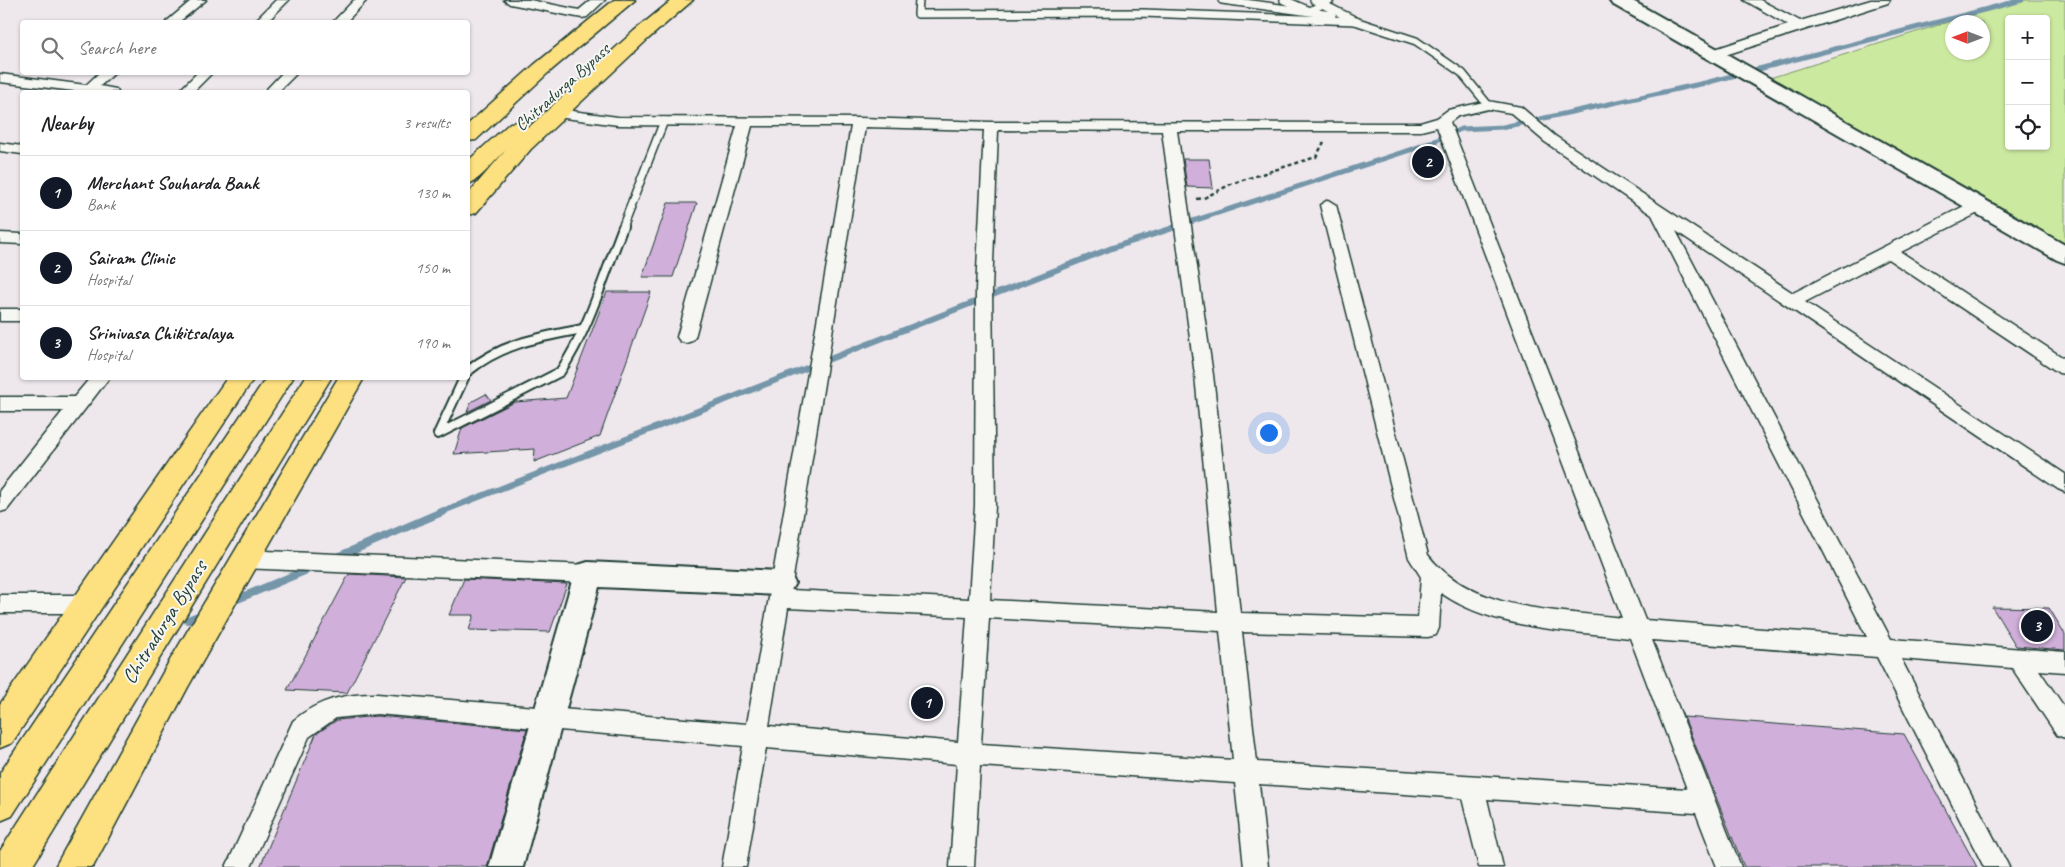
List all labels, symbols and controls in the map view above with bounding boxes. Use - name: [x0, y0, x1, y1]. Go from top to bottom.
- north arrow: [1945, 15, 1990, 60]
- map controls: [2005, 15, 2050, 150]
- button: +: [2005, 15, 2050, 60]
- search box: [20, 20, 470, 75]
- icon: search: [38, 34, 66, 62]
- text: Search here: [78, 36, 155, 60]
- street label: Chitradurga Bypass: [510, 37, 616, 135]
- button: −: [2005, 60, 2050, 105]
- button: locate: [2005, 105, 2050, 150]
- text: Nearby: [40, 110, 93, 136]
- text: 3 results: [403, 113, 450, 133]
- pin: 2: [1412, 143, 1444, 181]
- text: Merchant Souharda Bank: [87, 171, 258, 195]
- text: 1: [52, 183, 60, 203]
- text: 130 m: [416, 183, 450, 203]
- text: Bank: [87, 195, 115, 215]
- text: Sairam Clinic: [87, 246, 175, 270]
- text: 2: [52, 258, 60, 278]
- text: 150 m: [416, 258, 450, 278]
- text: Hospital: [87, 270, 131, 290]
- text: Srinivasa Chikitsalaya: [87, 321, 233, 345]
- text: 3: [52, 333, 60, 353]
- text: 190 m: [416, 333, 450, 353]
- text: Hospital: [87, 345, 131, 365]
- your location: [1256, 420, 1282, 446]
- street label: Chitradurga Bypass: [116, 554, 213, 688]
- pin: 3: [2021, 607, 2053, 645]
- pin: 1: [911, 684, 943, 722]

